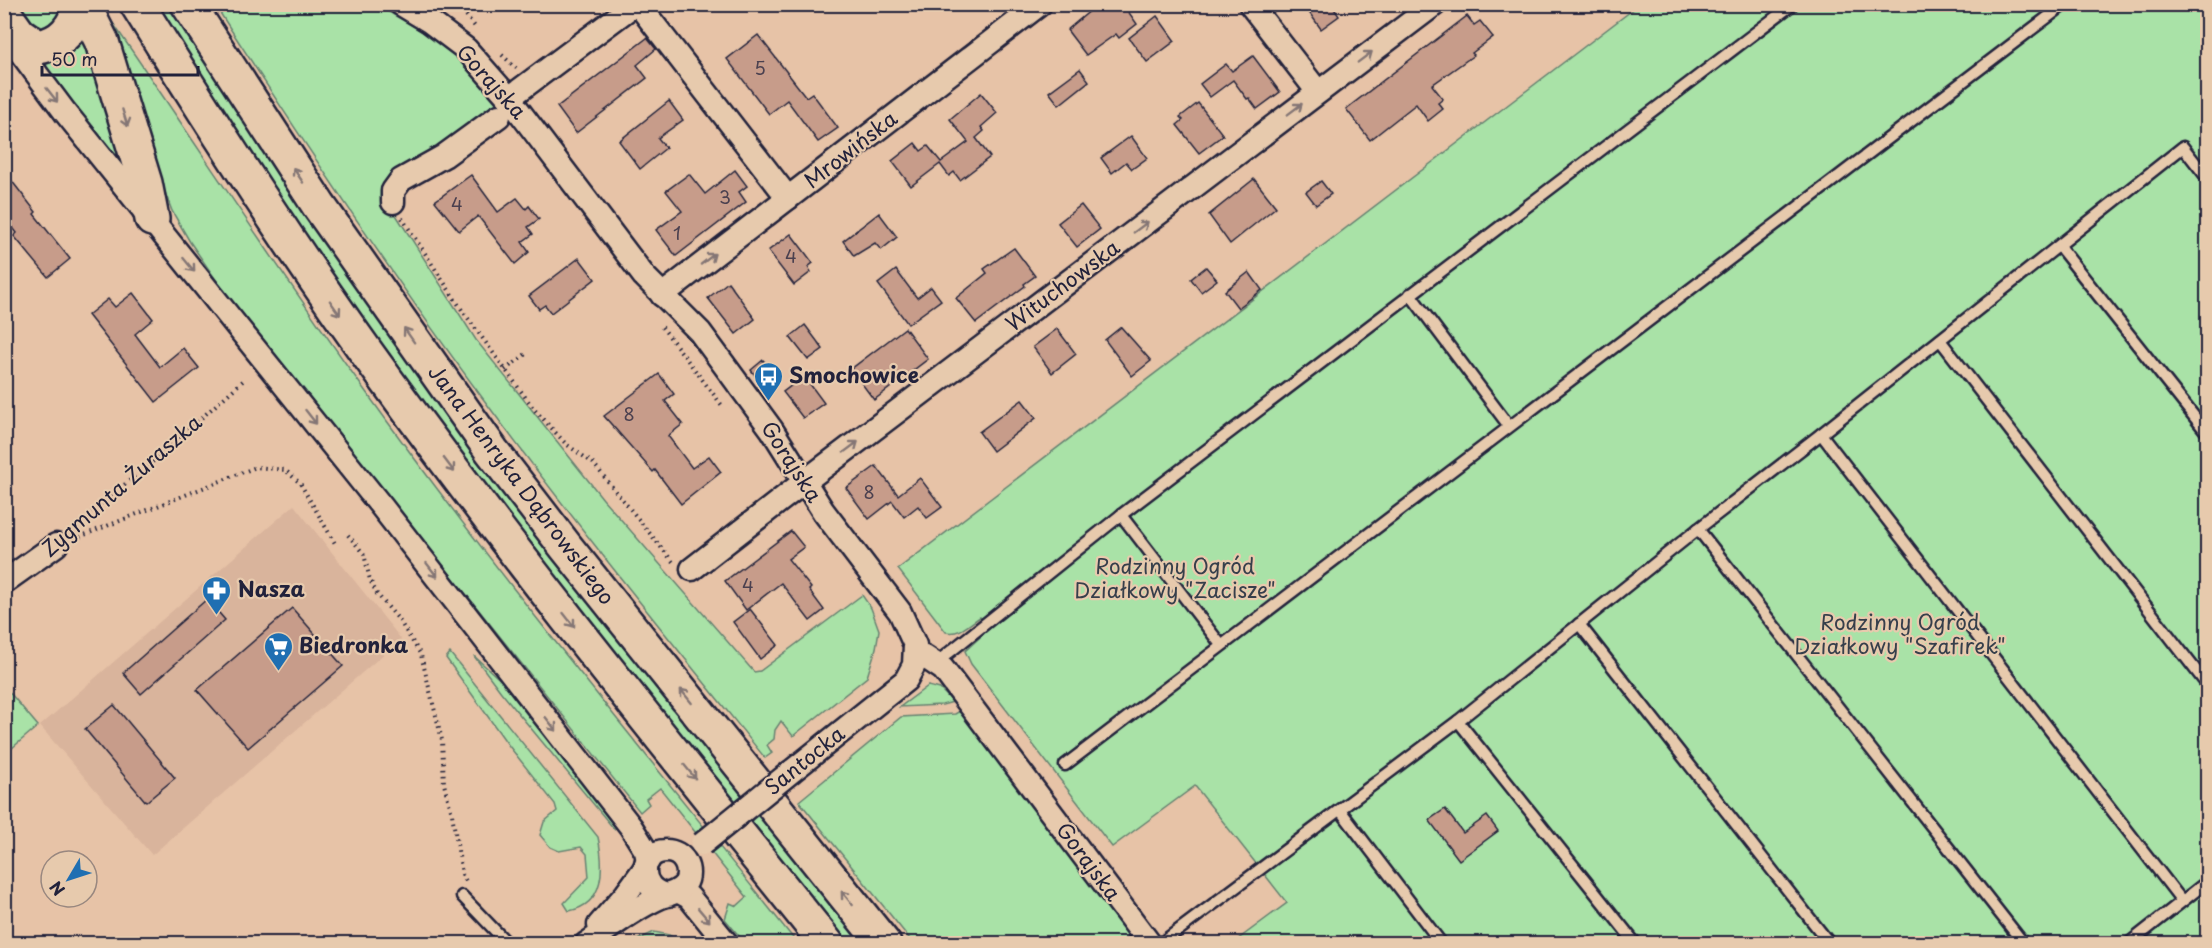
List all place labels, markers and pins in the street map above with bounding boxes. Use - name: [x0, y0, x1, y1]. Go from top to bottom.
- place label: Smochowice: [789, 358, 919, 390]
- bus stop icon: Smochowice: [752, 360, 784, 402]
- place label: Nasza: [238, 572, 305, 604]
- pharmacy icon: Nasza: [201, 574, 233, 616]
- place label: Biedronka: [299, 628, 408, 660]
- supermarket icon: Biedronka: [262, 630, 294, 672]

